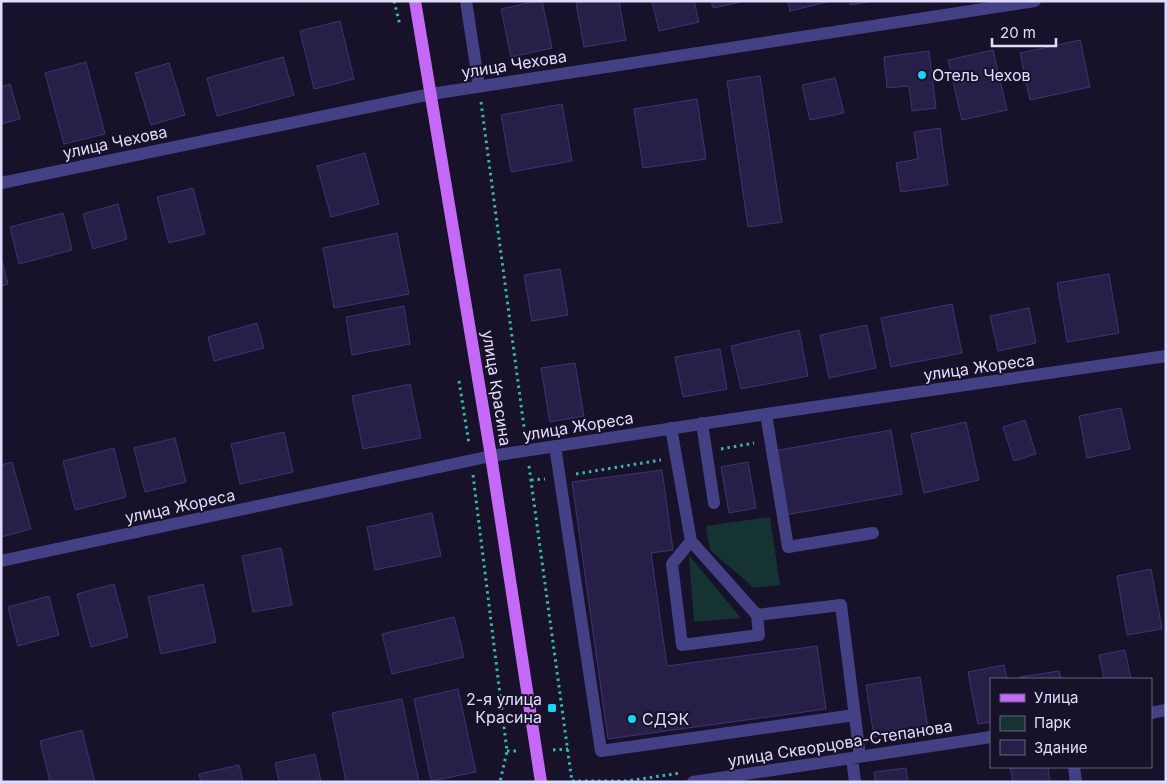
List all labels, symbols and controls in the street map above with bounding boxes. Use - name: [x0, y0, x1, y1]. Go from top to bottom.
- scale bar: [992, 15, 1056, 47]
- text: 20 m: [1000, 23, 1036, 42]
- street label: улица Чехова: [460, 46, 568, 82]
- place label: Отель Чехов: [932, 65, 1031, 85]
- marker: Отель Чехов: [916, 69, 928, 81]
- street label: улица Чехова: [61, 121, 169, 163]
- street label: улица Красина: [478, 329, 516, 447]
- street label: улица Жореса: [922, 349, 1036, 385]
- street label: улица Жореса: [521, 407, 635, 445]
- street label: улица Жореса: [123, 485, 237, 527]
- legend: [990, 678, 1152, 768]
- text: Улица: [1034, 688, 1078, 707]
- place label: 2-я улица Красина: [466, 689, 542, 727]
- marker: 2-я улица Красина: [546, 702, 558, 714]
- place label: СДЭК: [642, 709, 689, 729]
- marker: СДЭК: [626, 713, 638, 725]
- text: Парк: [1034, 713, 1071, 732]
- street label: улица Скворцова-Степанова: [726, 715, 954, 771]
- text: Здание: [1034, 738, 1088, 757]

